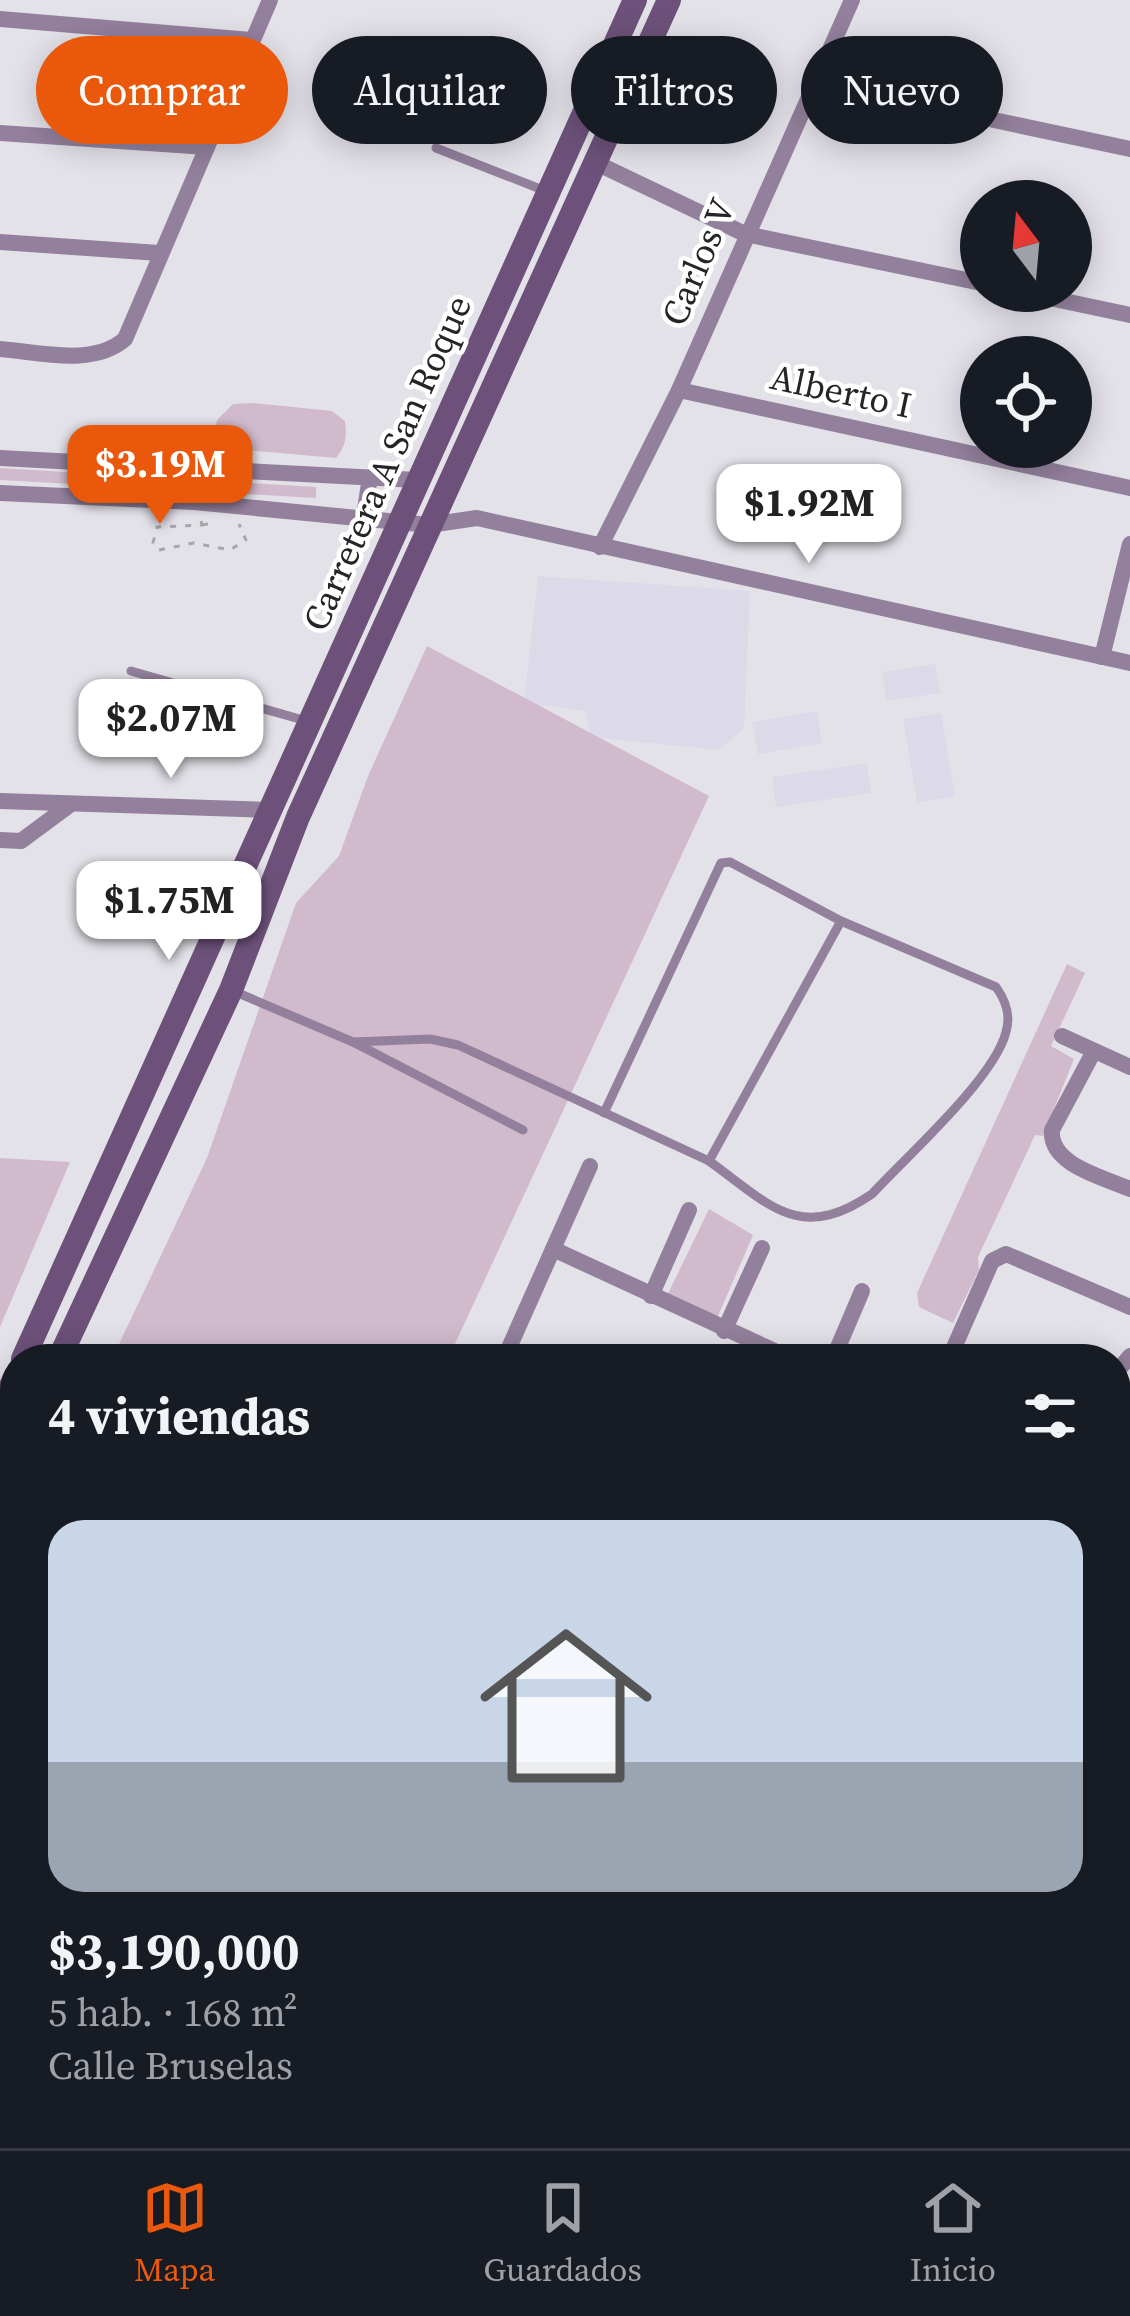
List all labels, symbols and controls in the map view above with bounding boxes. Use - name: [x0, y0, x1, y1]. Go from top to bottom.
- chip: Comprar: [36, 36, 288, 144]
- chip: Alquilar: [312, 36, 547, 144]
- chip: Filtros: [571, 36, 777, 144]
- chip: Nuevo: [801, 36, 1003, 144]
- north arrow: [960, 180, 1092, 312]
- map controls: [960, 180, 1092, 468]
- street label: Carlos V: [649, 191, 747, 333]
- street label: Carretera A San Roque: [291, 288, 483, 638]
- button: locate: [960, 336, 1092, 468]
- street label: Alberto I: [766, 352, 916, 430]
- pin: $3.19M: [62, 425, 258, 527]
- text: $3.19M: [94, 437, 226, 490]
- pin: $1.92M: [711, 464, 907, 566]
- text: $1.92M: [743, 476, 875, 529]
- pin: $2.07M: [73, 679, 269, 781]
- text: $2.07M: [105, 691, 237, 744]
- pin: $1.75M: [71, 861, 267, 963]
- text: $1.75M: [103, 873, 235, 926]
- text: 4 viviendas: [48, 1381, 310, 1451]
- icon: filters: [1017, 1383, 1083, 1449]
- icon: home: [458, 1598, 674, 1814]
- text: $3,190,000: [48, 1916, 300, 1986]
- text: 5 hab. · 168 m²: [48, 1986, 298, 2039]
- text: Calle Bruselas: [48, 2039, 293, 2092]
- tab: Mapa: [134, 2175, 215, 2292]
- tab: Guardados: [483, 2175, 642, 2292]
- tab: Inicio: [910, 2175, 996, 2292]

